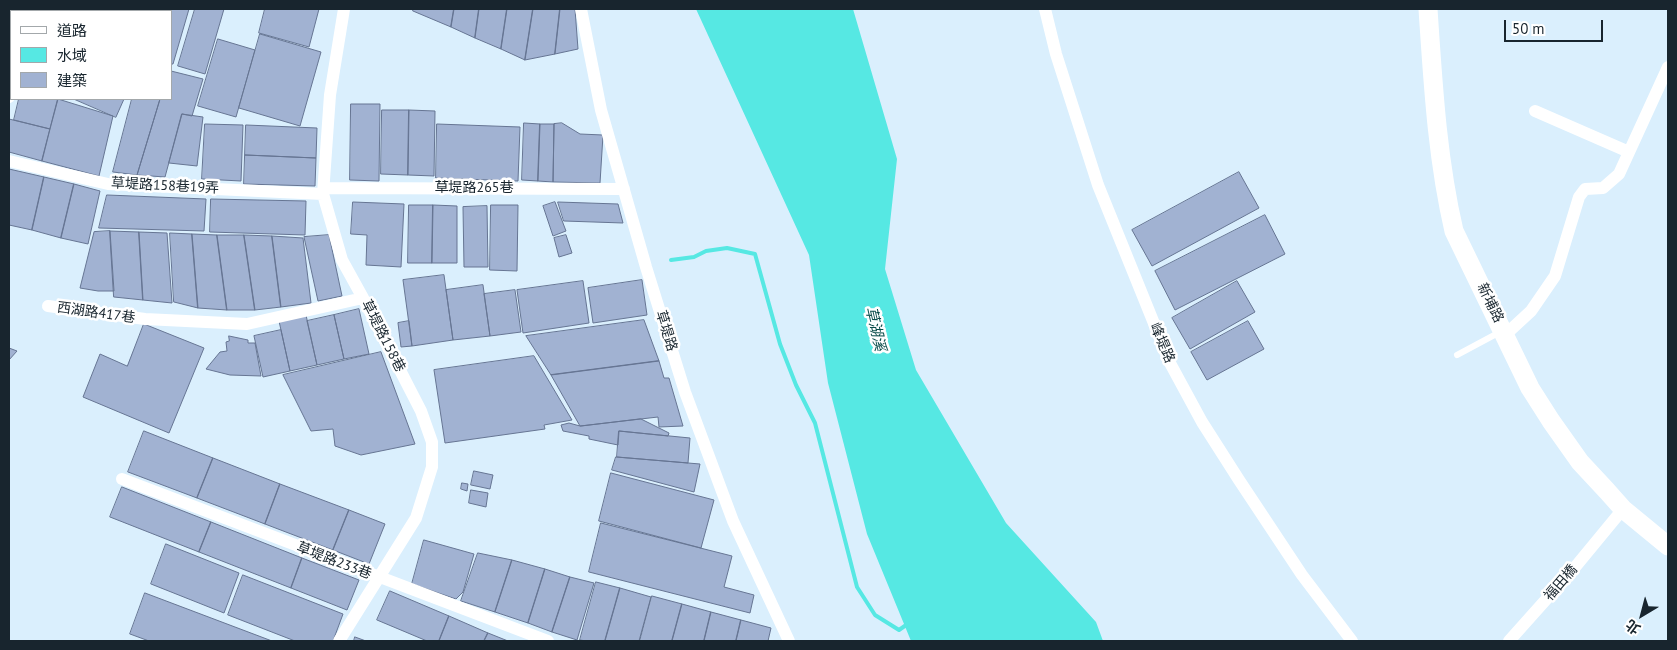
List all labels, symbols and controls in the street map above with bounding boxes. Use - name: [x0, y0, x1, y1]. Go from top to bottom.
- legend: [10, 10, 172, 100]
- scale bar: [1507, 10, 1606, 42]
- text: 50 m: [1512, 19, 1545, 38]
- text: 道路: [57, 21, 87, 40]
- text: 水域: [57, 46, 87, 65]
- text: 建築: [57, 71, 87, 90]
- street label: 草堤路158巷19弄: [111, 175, 219, 197]
- street label: 草堤路265巷: [435, 180, 513, 196]
- street label: 新埔路: [1473, 280, 1507, 326]
- street label: 草堤路158巷: [358, 297, 408, 375]
- street label: 西湖路417巷: [56, 299, 136, 327]
- water label: 草湖溪: [861, 305, 889, 353]
- street label: 草堤路: [652, 308, 680, 354]
- street label: 峰堤路: [1146, 320, 1178, 366]
- street label: 草堤路233巷: [294, 539, 374, 583]
- street label: 福田橋: [1541, 562, 1581, 604]
- north arrow: [1617, 590, 1667, 640]
- text: 北: [1622, 616, 1644, 638]

